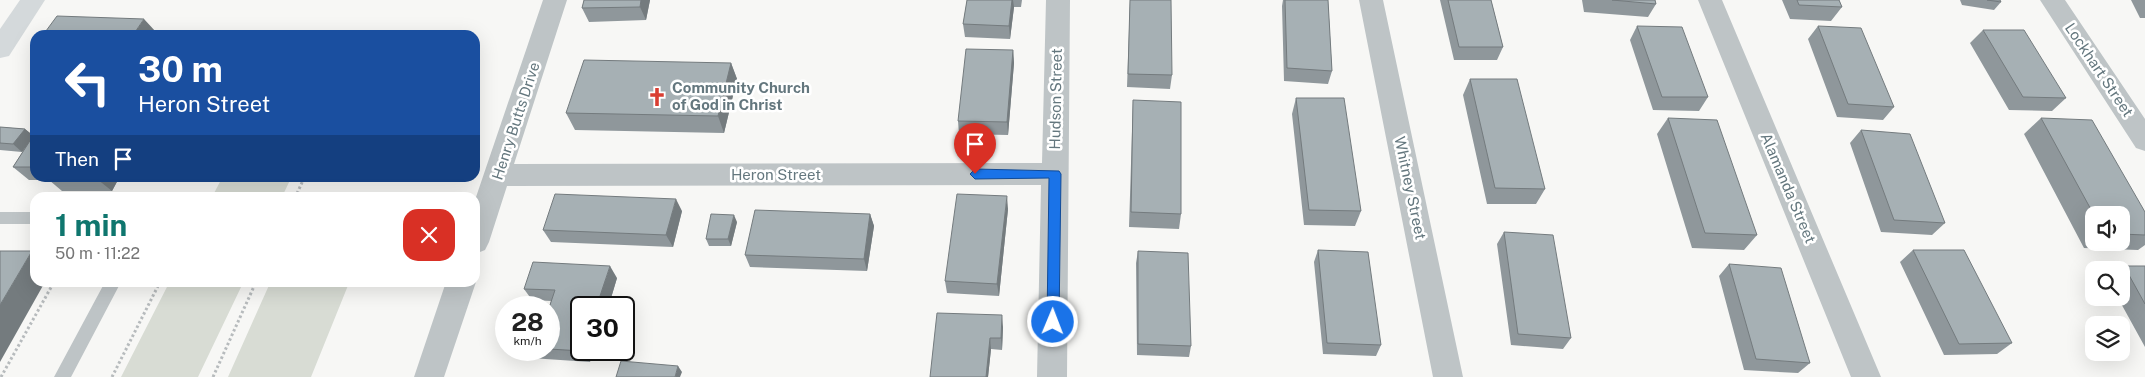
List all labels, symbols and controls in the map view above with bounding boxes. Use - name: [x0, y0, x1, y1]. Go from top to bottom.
- street label: Lockhart Street: [2062, 20, 2137, 120]
- street label: Hudson Street: [1046, 48, 1065, 150]
- text: 30 m: [138, 49, 223, 90]
- icon: left: [55, 50, 120, 115]
- street label: Henry Butts Drive: [488, 60, 543, 182]
- place label: Community Church of God in Christ: [672, 79, 810, 113]
- church icon: Community Church of God in Christ: [646, 86, 668, 108]
- text: Heron Street: [138, 91, 270, 117]
- pin: [954, 123, 996, 174]
- icon: arrive: [961, 130, 989, 158]
- street label: Alamanda Street: [1758, 130, 1819, 246]
- street label: Whitney Street: [1391, 135, 1430, 241]
- icon: arrive: [109, 145, 137, 173]
- text: Then: [55, 148, 99, 170]
- street label: Heron Street: [731, 166, 821, 183]
- map controls: [2085, 206, 2130, 361]
- button: sound: [2085, 206, 2130, 251]
- text: 1 min: [55, 207, 127, 243]
- button: close: [403, 209, 455, 261]
- text: 50 m · 11:22: [55, 244, 140, 263]
- button: search: [2085, 261, 2130, 306]
- position arrow: [1026, 295, 1078, 347]
- speed limit sign: 30: [570, 296, 635, 361]
- text: 28: [511, 307, 544, 337]
- button: layers: [2085, 316, 2130, 361]
- text: km/h: [513, 334, 542, 348]

